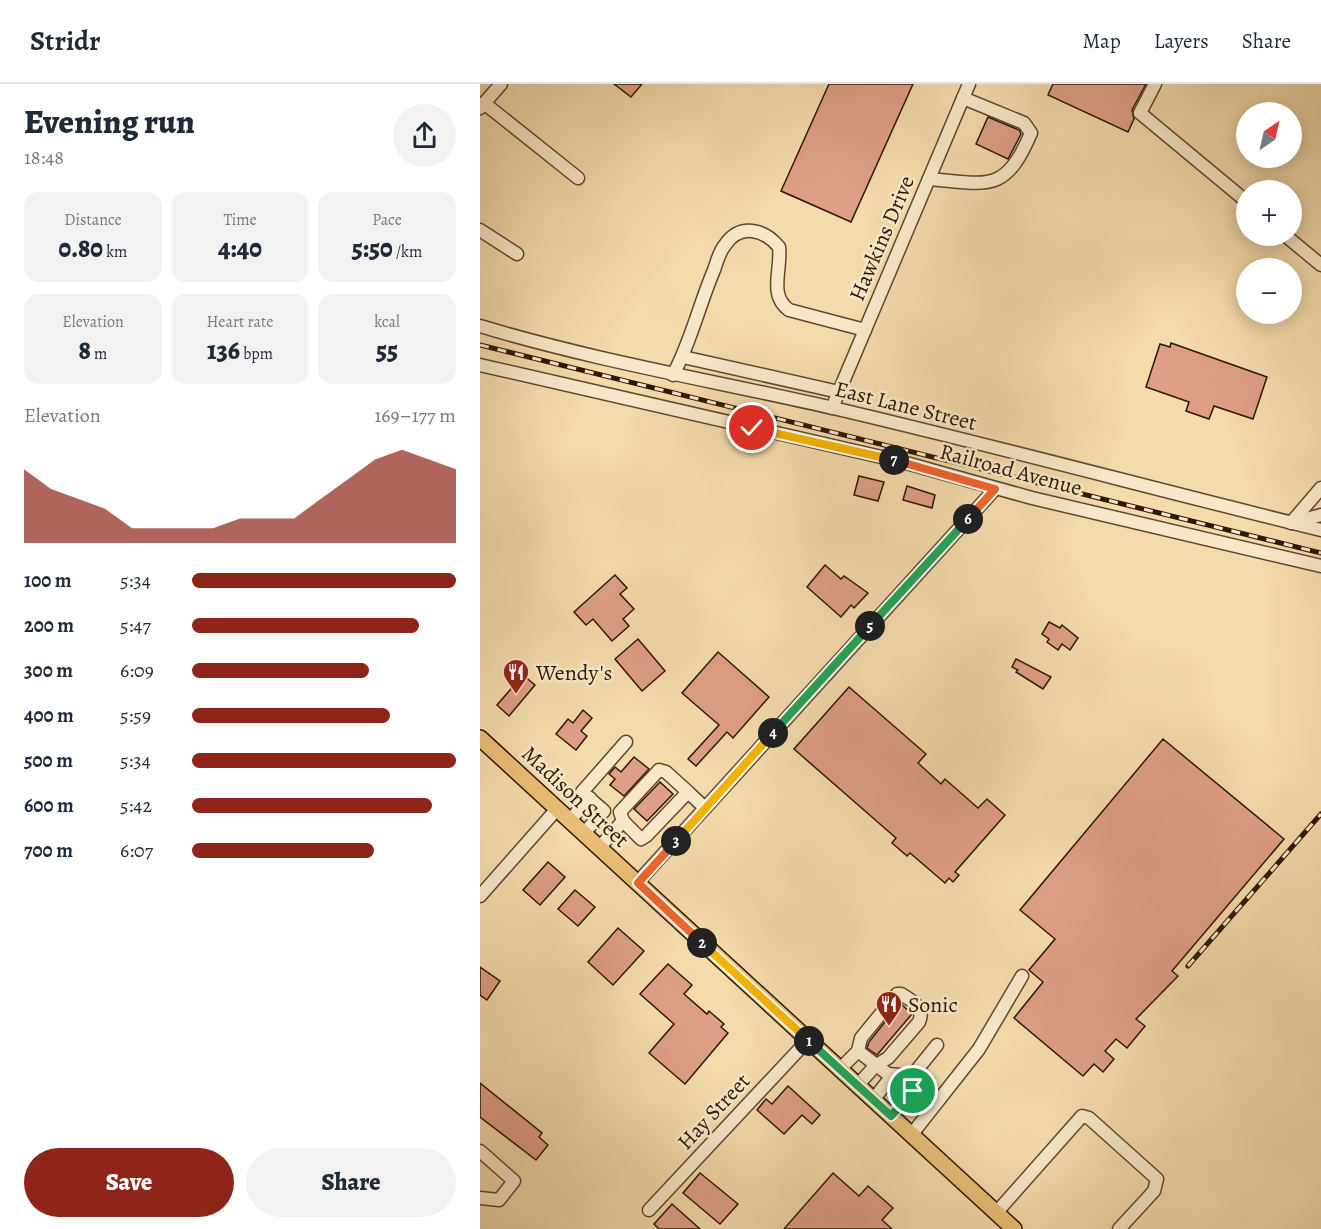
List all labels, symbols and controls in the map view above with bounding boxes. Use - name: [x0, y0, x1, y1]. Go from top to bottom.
- text: Stridr: [30, 22, 101, 60]
- text: Map: [1082, 27, 1121, 55]
- text: Layers: [1154, 27, 1209, 55]
- text: Share: [1242, 27, 1291, 55]
- text: Evening run: [24, 99, 195, 144]
- north arrow: [1236, 102, 1302, 168]
- map controls: [1236, 102, 1302, 324]
- button: share: [393, 104, 456, 167]
- text: 18:48: [24, 144, 64, 171]
- street label: Hawkins Drive: [842, 171, 922, 306]
- button: +: [1236, 180, 1302, 246]
- text: Distance: [64, 209, 122, 231]
- text: Time: [223, 209, 257, 231]
- text: Pace: [372, 209, 402, 231]
- text: 0.80: [59, 231, 103, 266]
- text: 4:40: [218, 231, 262, 266]
- text: 5:50: [352, 231, 393, 266]
- text: km: [103, 241, 127, 263]
- text: /km: [393, 241, 422, 263]
- button: −: [1236, 258, 1302, 324]
- text: Elevation: [62, 311, 124, 333]
- text: Heart rate: [207, 311, 273, 333]
- text: kcal: [374, 311, 400, 333]
- text: 8: [79, 333, 91, 368]
- text: 136: [207, 333, 240, 368]
- text: 55: [376, 333, 398, 368]
- text: m: [91, 343, 107, 365]
- text: bpm: [240, 343, 273, 365]
- street label: East Lane Street: [832, 374, 980, 438]
- text: Elevation: [24, 402, 101, 429]
- text: 169–177 m: [374, 402, 456, 429]
- pin: [726, 402, 777, 453]
- icon: check: [735, 411, 768, 444]
- street label: Railroad Avenue: [936, 437, 1085, 503]
- pin: 7: [879, 445, 909, 475]
- text: 7: [891, 449, 897, 471]
- pin: 6: [953, 504, 983, 534]
- text: 6: [964, 508, 972, 530]
- text: 100 m: [24, 567, 72, 594]
- text: 5:34: [120, 567, 151, 594]
- pin: 5: [855, 611, 885, 641]
- text: 200 m: [24, 612, 74, 639]
- text: 5:47: [120, 612, 151, 639]
- text: 5: [867, 615, 873, 637]
- text: 300 m: [24, 657, 73, 684]
- text: 6:09: [120, 657, 154, 684]
- restaurant icon: Wendy's: [501, 657, 531, 695]
- place label: Wendy's: [535, 658, 612, 688]
- text: 400 m: [24, 702, 74, 729]
- text: 5:59: [120, 702, 151, 729]
- pin: 4: [758, 718, 788, 748]
- text: 4: [769, 722, 777, 744]
- street label: Madison Street: [515, 739, 636, 854]
- text: 500 m: [24, 747, 73, 774]
- text: 5:34: [120, 747, 151, 774]
- text: 600 m: [24, 792, 74, 819]
- text: 5:42: [120, 792, 152, 819]
- pin: 3: [661, 826, 691, 856]
- text: 3: [673, 830, 679, 852]
- text: 700 m: [24, 837, 73, 864]
- text: 6:07: [120, 837, 153, 864]
- pin: 2: [687, 928, 717, 958]
- text: 2: [698, 932, 706, 954]
- restaurant icon: Sonic: [874, 989, 904, 1027]
- place label: Sonic: [908, 990, 958, 1020]
- pin: 1: [794, 1026, 824, 1056]
- text: 1: [806, 1030, 812, 1052]
- pin: [887, 1065, 938, 1116]
- street label: Hay Street: [671, 1067, 757, 1156]
- icon: arrive: [896, 1074, 929, 1107]
- button: Save: [24, 1148, 234, 1217]
- button: Share: [246, 1148, 456, 1217]

